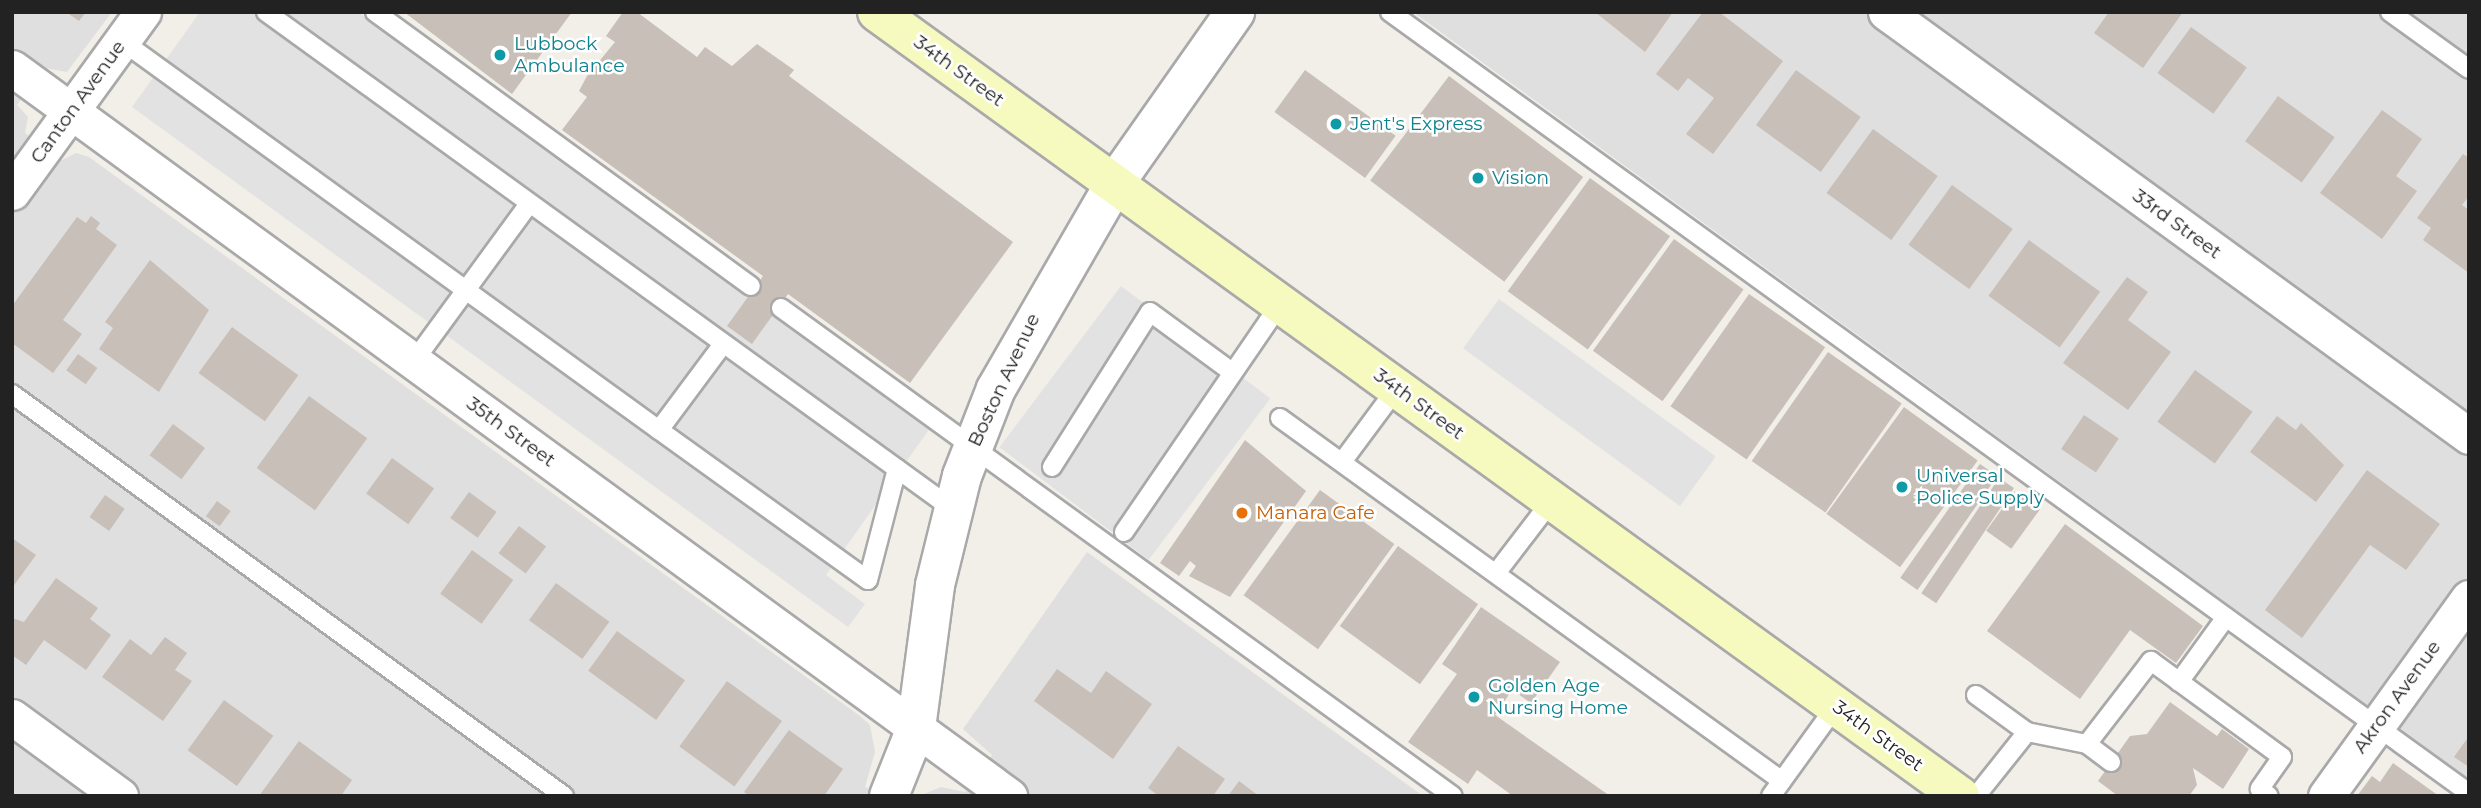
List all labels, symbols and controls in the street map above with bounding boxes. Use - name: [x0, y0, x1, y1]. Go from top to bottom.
- street label: 34th Street: [909, 31, 1009, 111]
- place label: Lubbock Ambulance: [514, 33, 625, 77]
- street label: Canton Avenue: [26, 36, 130, 168]
- marker: Lubbock Ambulance: [492, 47, 508, 63]
- place label: Jent's Express: [1350, 113, 1482, 135]
- marker: Jent's Express: [1328, 116, 1344, 132]
- place label: Vision: [1492, 167, 1549, 189]
- marker: Vision: [1470, 170, 1486, 186]
- street label: 33rd Street: [2128, 184, 2226, 264]
- street label: Boston Avenue: [963, 310, 1045, 450]
- street label: 34th Street: [1369, 364, 1469, 444]
- street label: 35th Street: [462, 392, 560, 472]
- place label: Universal Police Supply: [1916, 465, 2044, 509]
- marker: Universal Police Supply: [1894, 479, 1910, 495]
- place label: Manara Cafe: [1256, 502, 1375, 524]
- marker: Manara Cafe: [1234, 505, 1250, 521]
- street label: Akron Avenue: [2348, 636, 2446, 758]
- place label: Golden Age Nursing Home: [1488, 675, 1628, 719]
- marker: Golden Age Nursing Home: [1466, 689, 1482, 705]
- street label: 34th Street: [1828, 696, 1928, 776]

